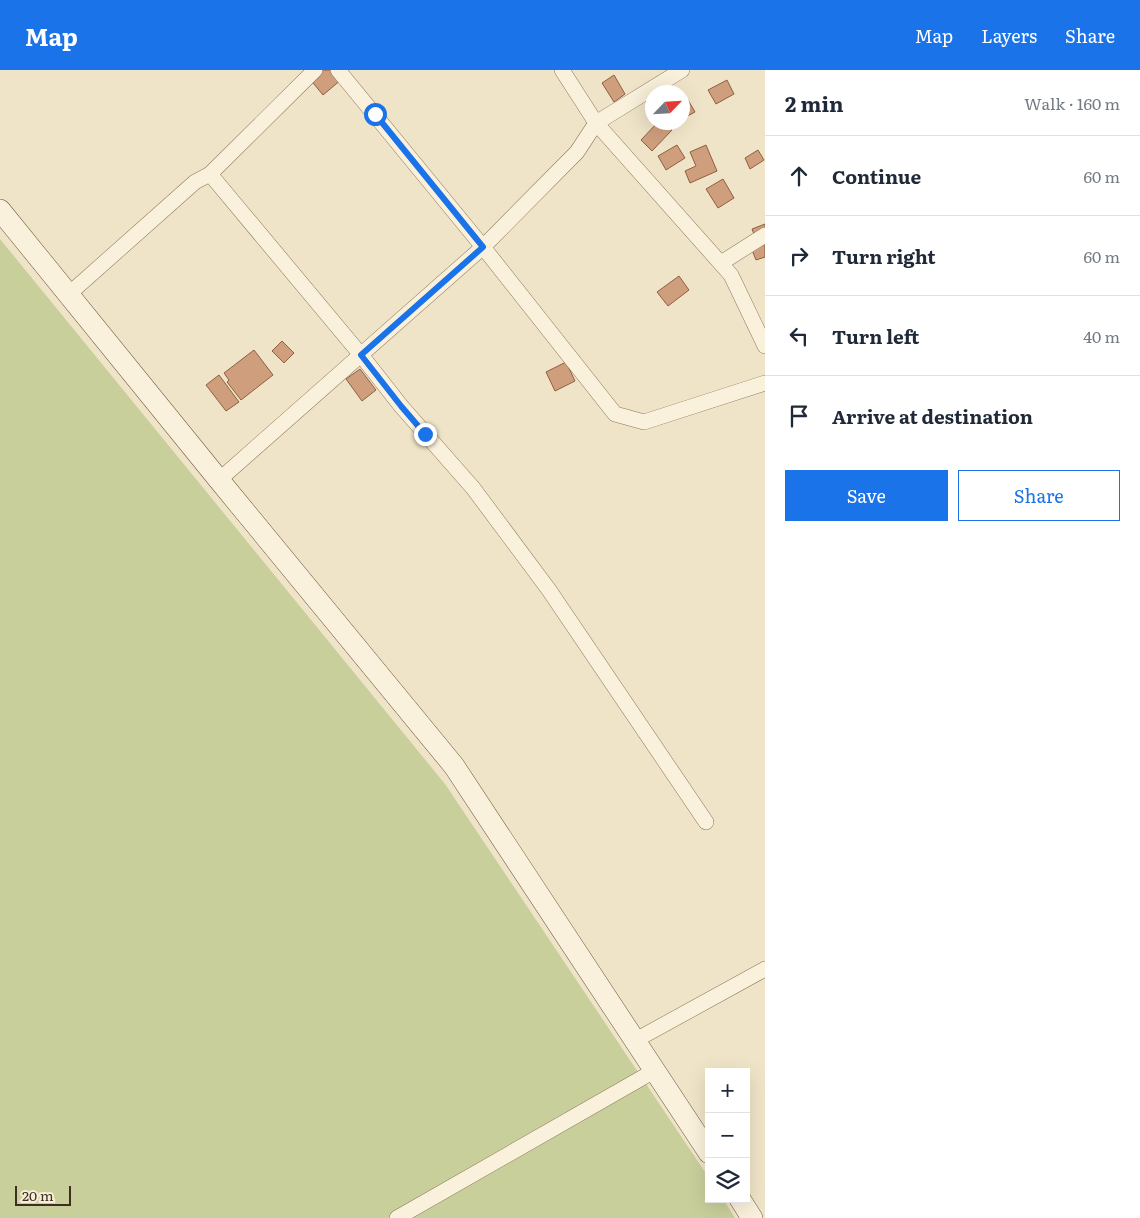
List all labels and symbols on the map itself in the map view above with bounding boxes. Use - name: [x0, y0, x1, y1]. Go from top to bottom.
- north arrow: [645, 85, 690, 130]
- route start: [364, 103, 387, 126]
- route end: [414, 423, 437, 446]
- scale bar: [15, 1183, 71, 1206]

